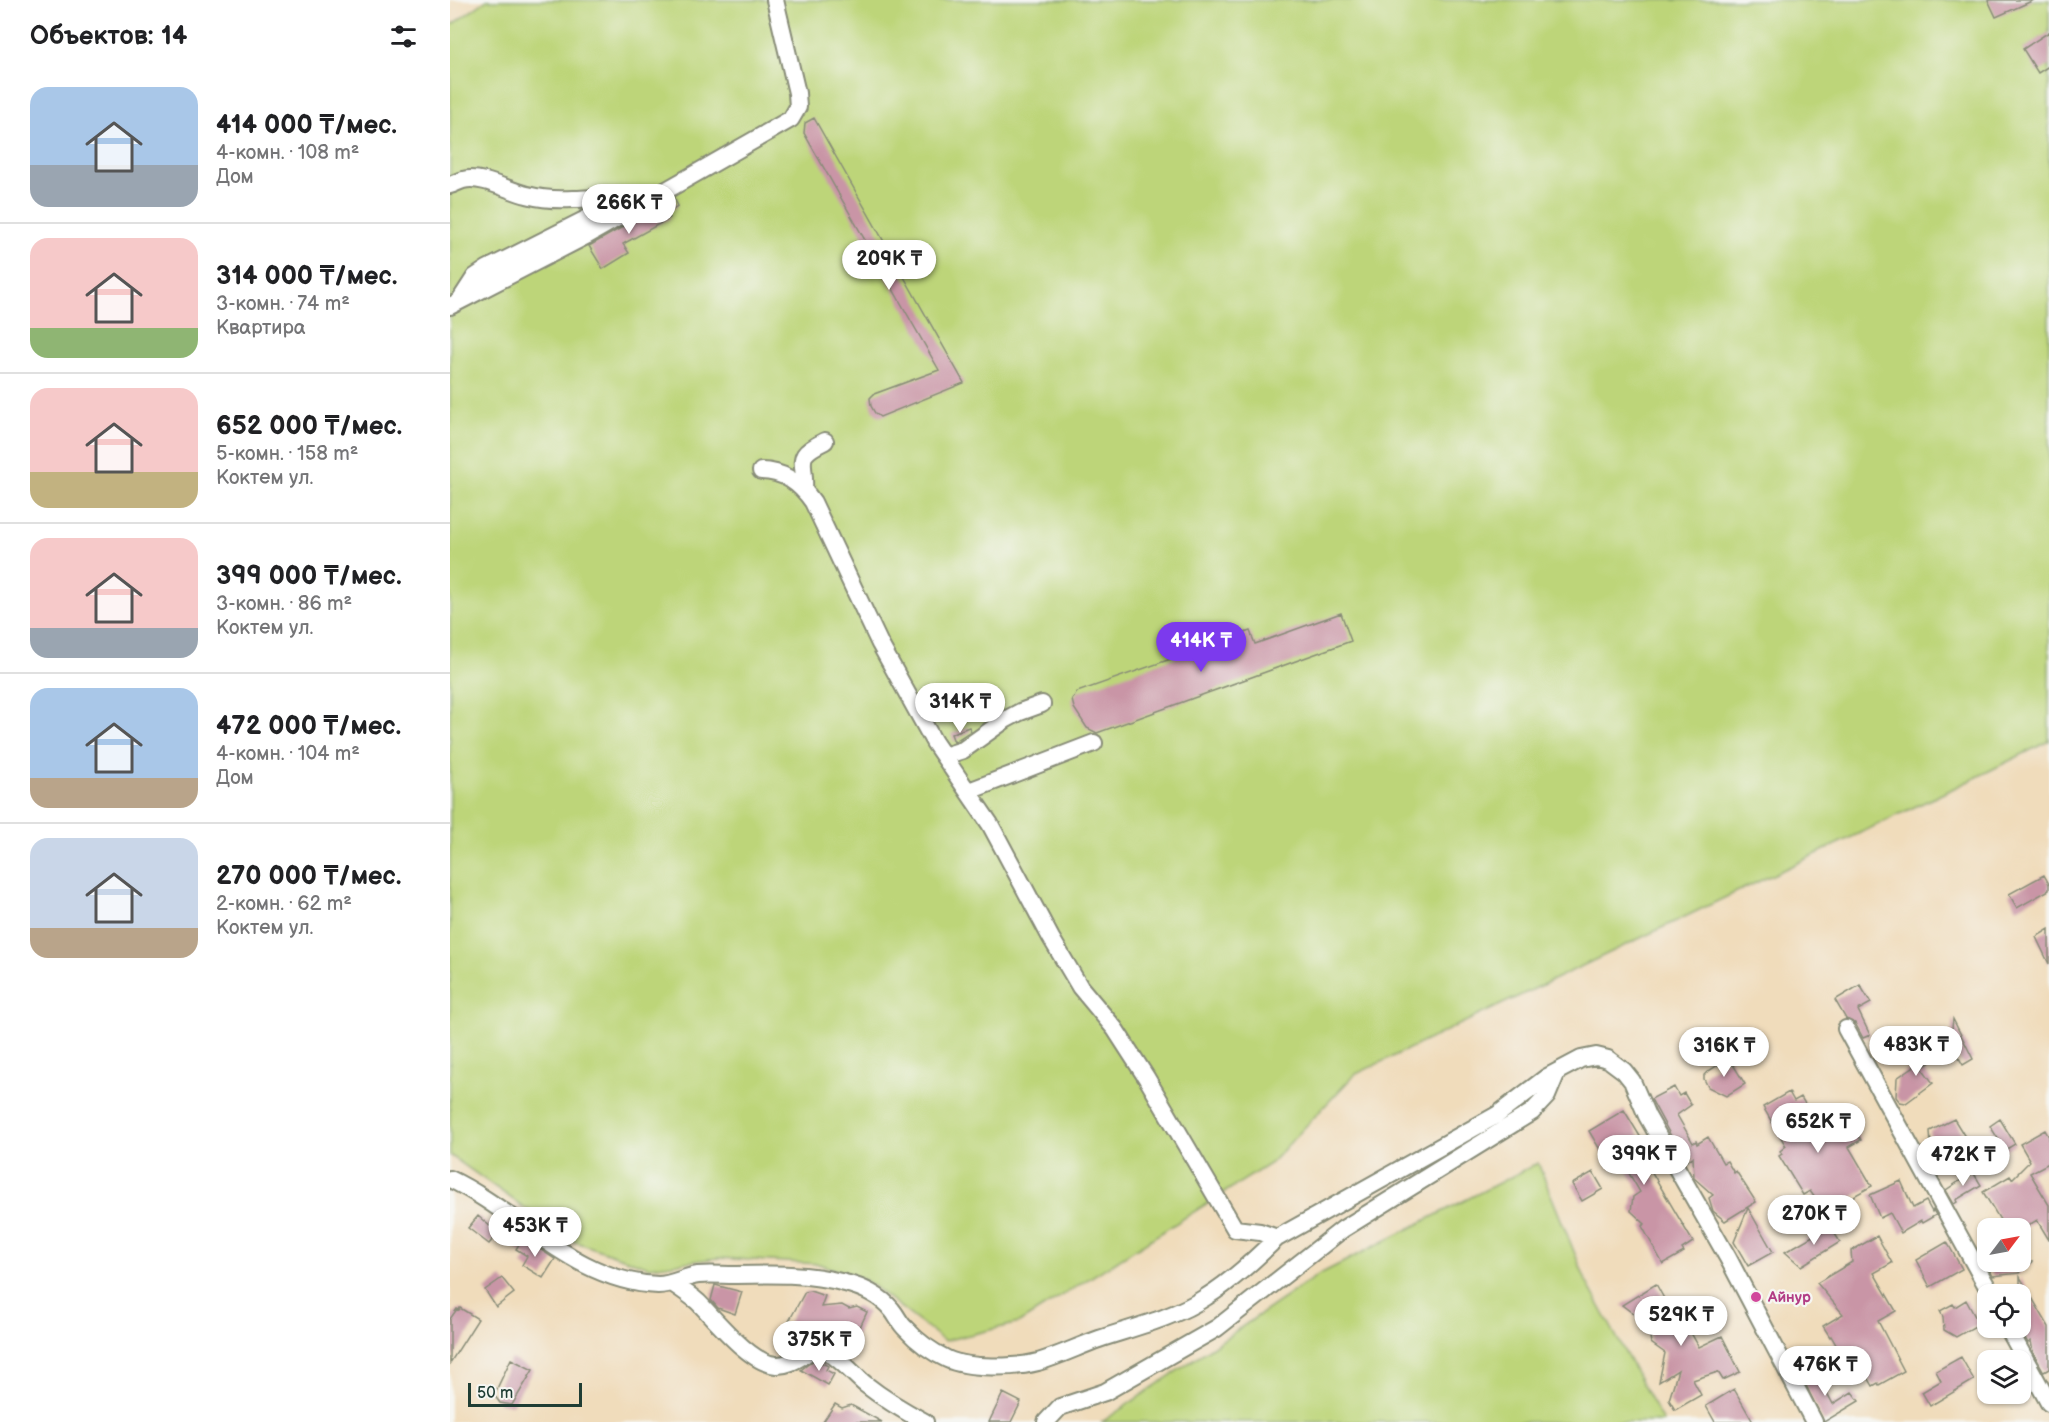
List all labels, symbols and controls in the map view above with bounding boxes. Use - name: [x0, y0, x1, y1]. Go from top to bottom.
- icon: filters: [387, 20, 420, 53]
- text: Объектов: 14: [30, 21, 187, 52]
- text: 414 000 ₸/мес.: [216, 110, 397, 141]
- icon: home: [78, 111, 150, 183]
- text: 4-комн. · 108 m²: [216, 141, 359, 165]
- text: Дом: [216, 165, 254, 189]
- pin: 266K ₸: [580, 184, 678, 235]
- text: 266K ₸: [596, 191, 662, 215]
- pin: 209K ₸: [840, 240, 938, 291]
- text: 209K ₸: [856, 247, 922, 271]
- text: 314 000 ₸/мес.: [216, 261, 397, 292]
- icon: home: [78, 262, 150, 334]
- text: 3-комн. · 74 m²: [216, 292, 350, 316]
- text: Квартира: [216, 316, 306, 340]
- text: 652 000 ₸/мес.: [216, 411, 402, 442]
- icon: home: [78, 412, 150, 484]
- text: 5-комн. · 158 m²: [216, 442, 358, 466]
- text: Коктем ул.: [216, 466, 313, 490]
- text: 399 000 ₸/мес.: [216, 561, 402, 592]
- icon: home: [78, 562, 150, 634]
- text: 3-комн. · 86 m²: [216, 592, 352, 616]
- text: Коктем ул.: [216, 616, 313, 640]
- pin: 414K ₸: [1152, 622, 1250, 673]
- text: 414K ₸: [1170, 629, 1232, 653]
- pin: 314K ₸: [911, 683, 1009, 734]
- text: 314K ₸: [929, 690, 991, 714]
- text: 472 000 ₸/мес.: [216, 711, 401, 742]
- icon: home: [78, 712, 150, 784]
- text: 4-комн. · 104 m²: [216, 742, 360, 766]
- text: Дом: [216, 766, 254, 790]
- text: 270 000 ₸/мес.: [216, 861, 401, 892]
- icon: home: [78, 862, 150, 934]
- text: 2-комн. · 62 m²: [216, 892, 352, 916]
- text: Коктем ул.: [216, 916, 313, 940]
- pin: 483K ₸: [1867, 1026, 1965, 1077]
- pin: 316K ₸: [1675, 1027, 1773, 1078]
- text: 483K ₸: [1883, 1033, 1949, 1057]
- text: 316K ₸: [1693, 1034, 1755, 1058]
- pin: 652K ₸: [1769, 1103, 1867, 1154]
- text: 652K ₸: [1785, 1110, 1851, 1134]
- pin: 399K ₸: [1595, 1135, 1693, 1186]
- pin: 472K ₸: [1914, 1136, 2012, 1187]
- text: 399K ₸: [1611, 1142, 1677, 1166]
- text: 472K ₸: [1931, 1143, 1995, 1167]
- pin: 270K ₸: [1765, 1195, 1863, 1246]
- text: 270K ₸: [1782, 1202, 1846, 1226]
- pin: 453K ₸: [486, 1207, 584, 1258]
- text: 453K ₸: [503, 1214, 567, 1238]
- north arrow: [1977, 1218, 2031, 1272]
- map controls: [1977, 1218, 2031, 1404]
- button: locate: [1977, 1284, 2031, 1338]
- place label: Айнур: [1767, 1288, 1811, 1307]
- marker: Айнур: [1749, 1290, 1763, 1304]
- pin: 529K ₸: [1632, 1296, 1730, 1347]
- text: 529K ₸: [1648, 1303, 1714, 1327]
- pin: 375K ₸: [770, 1321, 868, 1372]
- text: 375K ₸: [787, 1328, 851, 1352]
- pin: 476K ₸: [1776, 1346, 1874, 1397]
- button: layers: [1977, 1350, 2031, 1404]
- text: 476K ₸: [1793, 1353, 1857, 1377]
- scale bar: [468, 1380, 582, 1408]
- text: 50 m: [477, 1384, 513, 1403]

